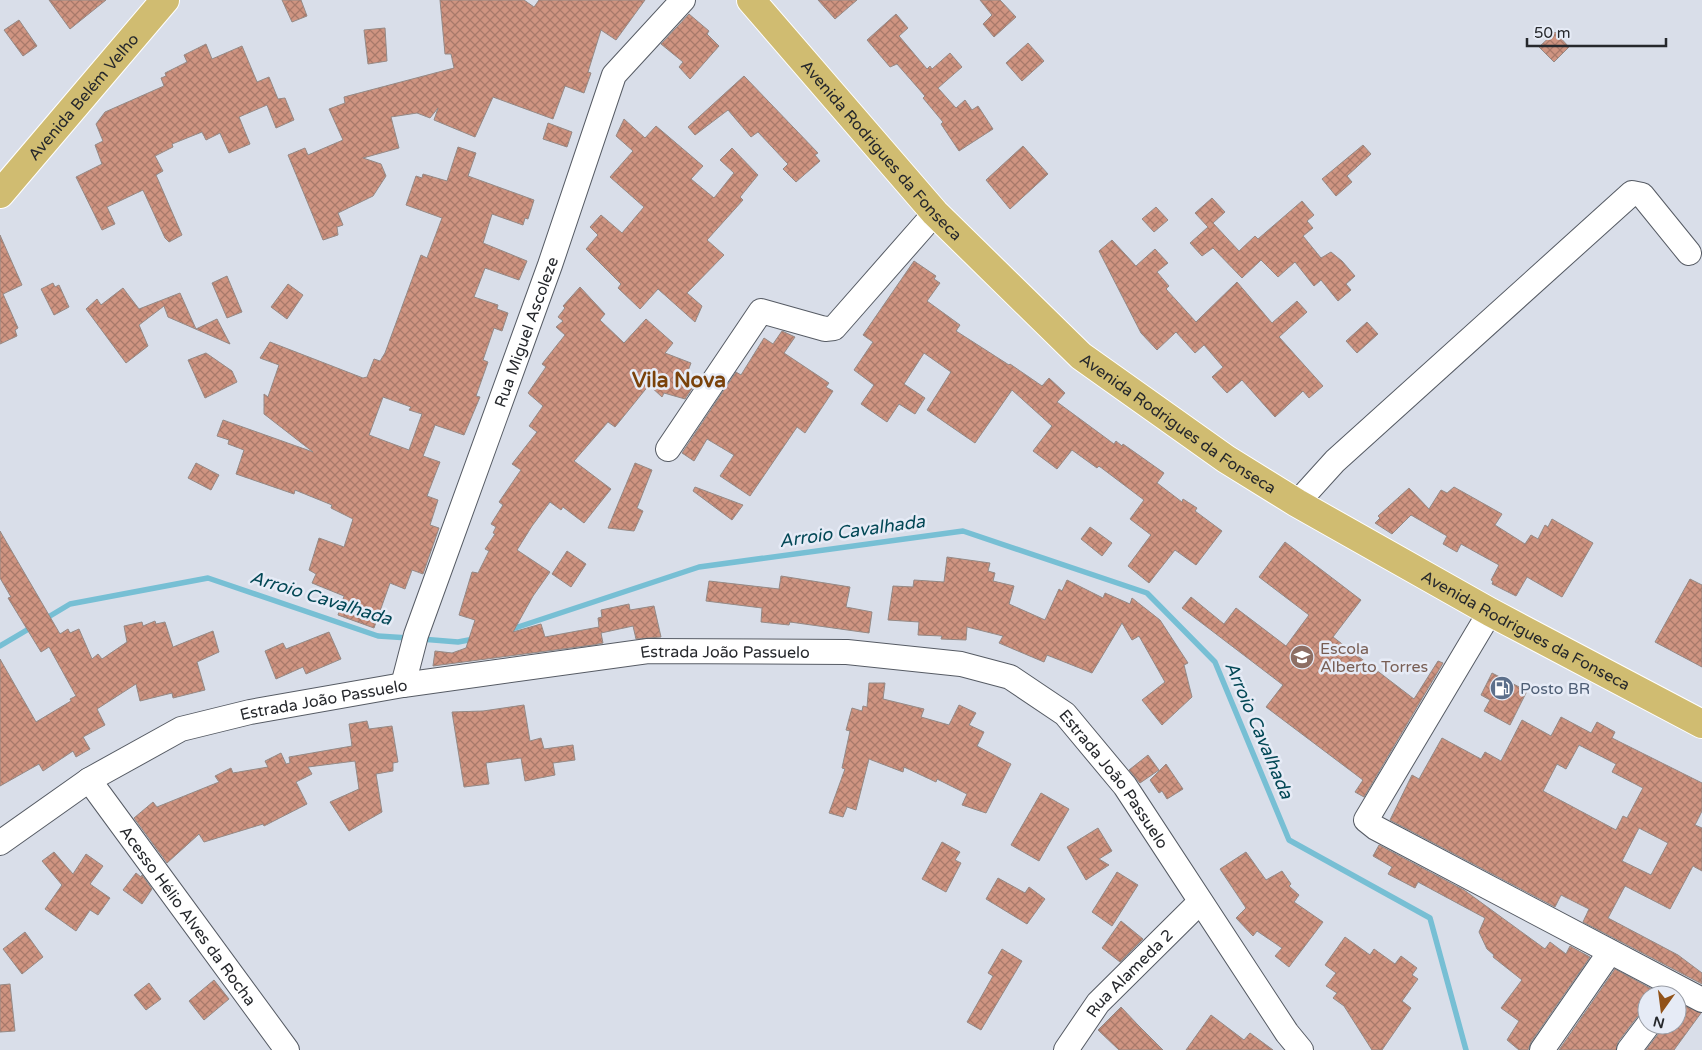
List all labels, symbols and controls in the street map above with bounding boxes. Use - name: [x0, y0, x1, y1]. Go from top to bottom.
- scale bar: [1527, 15, 1666, 47]
- text: 50 m: [1534, 24, 1571, 42]
- street label: Avenida Belém Velho: [24, 29, 143, 165]
- street label: Avenida Rodrigues da Fonseca: [796, 56, 966, 245]
- street label: Rua Miguel Ascoleze: [490, 254, 563, 410]
- street label: Avenida Rodrigues da Fonseca: [1076, 349, 1280, 499]
- district label: Vila Nova: [632, 368, 726, 393]
- water label: Arroio Cavalhada: [778, 510, 927, 552]
- water label: Arroio Cavalhada: [248, 566, 395, 630]
- street label: Avenida Rodrigues da Fonseca: [1418, 566, 1633, 695]
- place label: Escola Alberto Torres: [1320, 639, 1428, 677]
- street label: Estrada João Passuelo: [639, 642, 810, 663]
- school or university icon: Escola Alberto Torres: [1289, 644, 1315, 670]
- water label: Arroio Cavalhada: [1220, 658, 1298, 803]
- street label: Estrada João Passuelo: [238, 675, 409, 725]
- fuel station icon: Posto BR: [1489, 675, 1515, 701]
- place label: Posto BR: [1520, 679, 1590, 699]
- street label: Estrada João Passuelo: [1054, 706, 1172, 853]
- street label: Acesso Hélio Alves da Rocha: [115, 822, 260, 1010]
- street label: Rua Alameda 2: [1082, 925, 1178, 1022]
- north arrow: [1637, 985, 1687, 1035]
- text: N: [1651, 1013, 1666, 1032]

